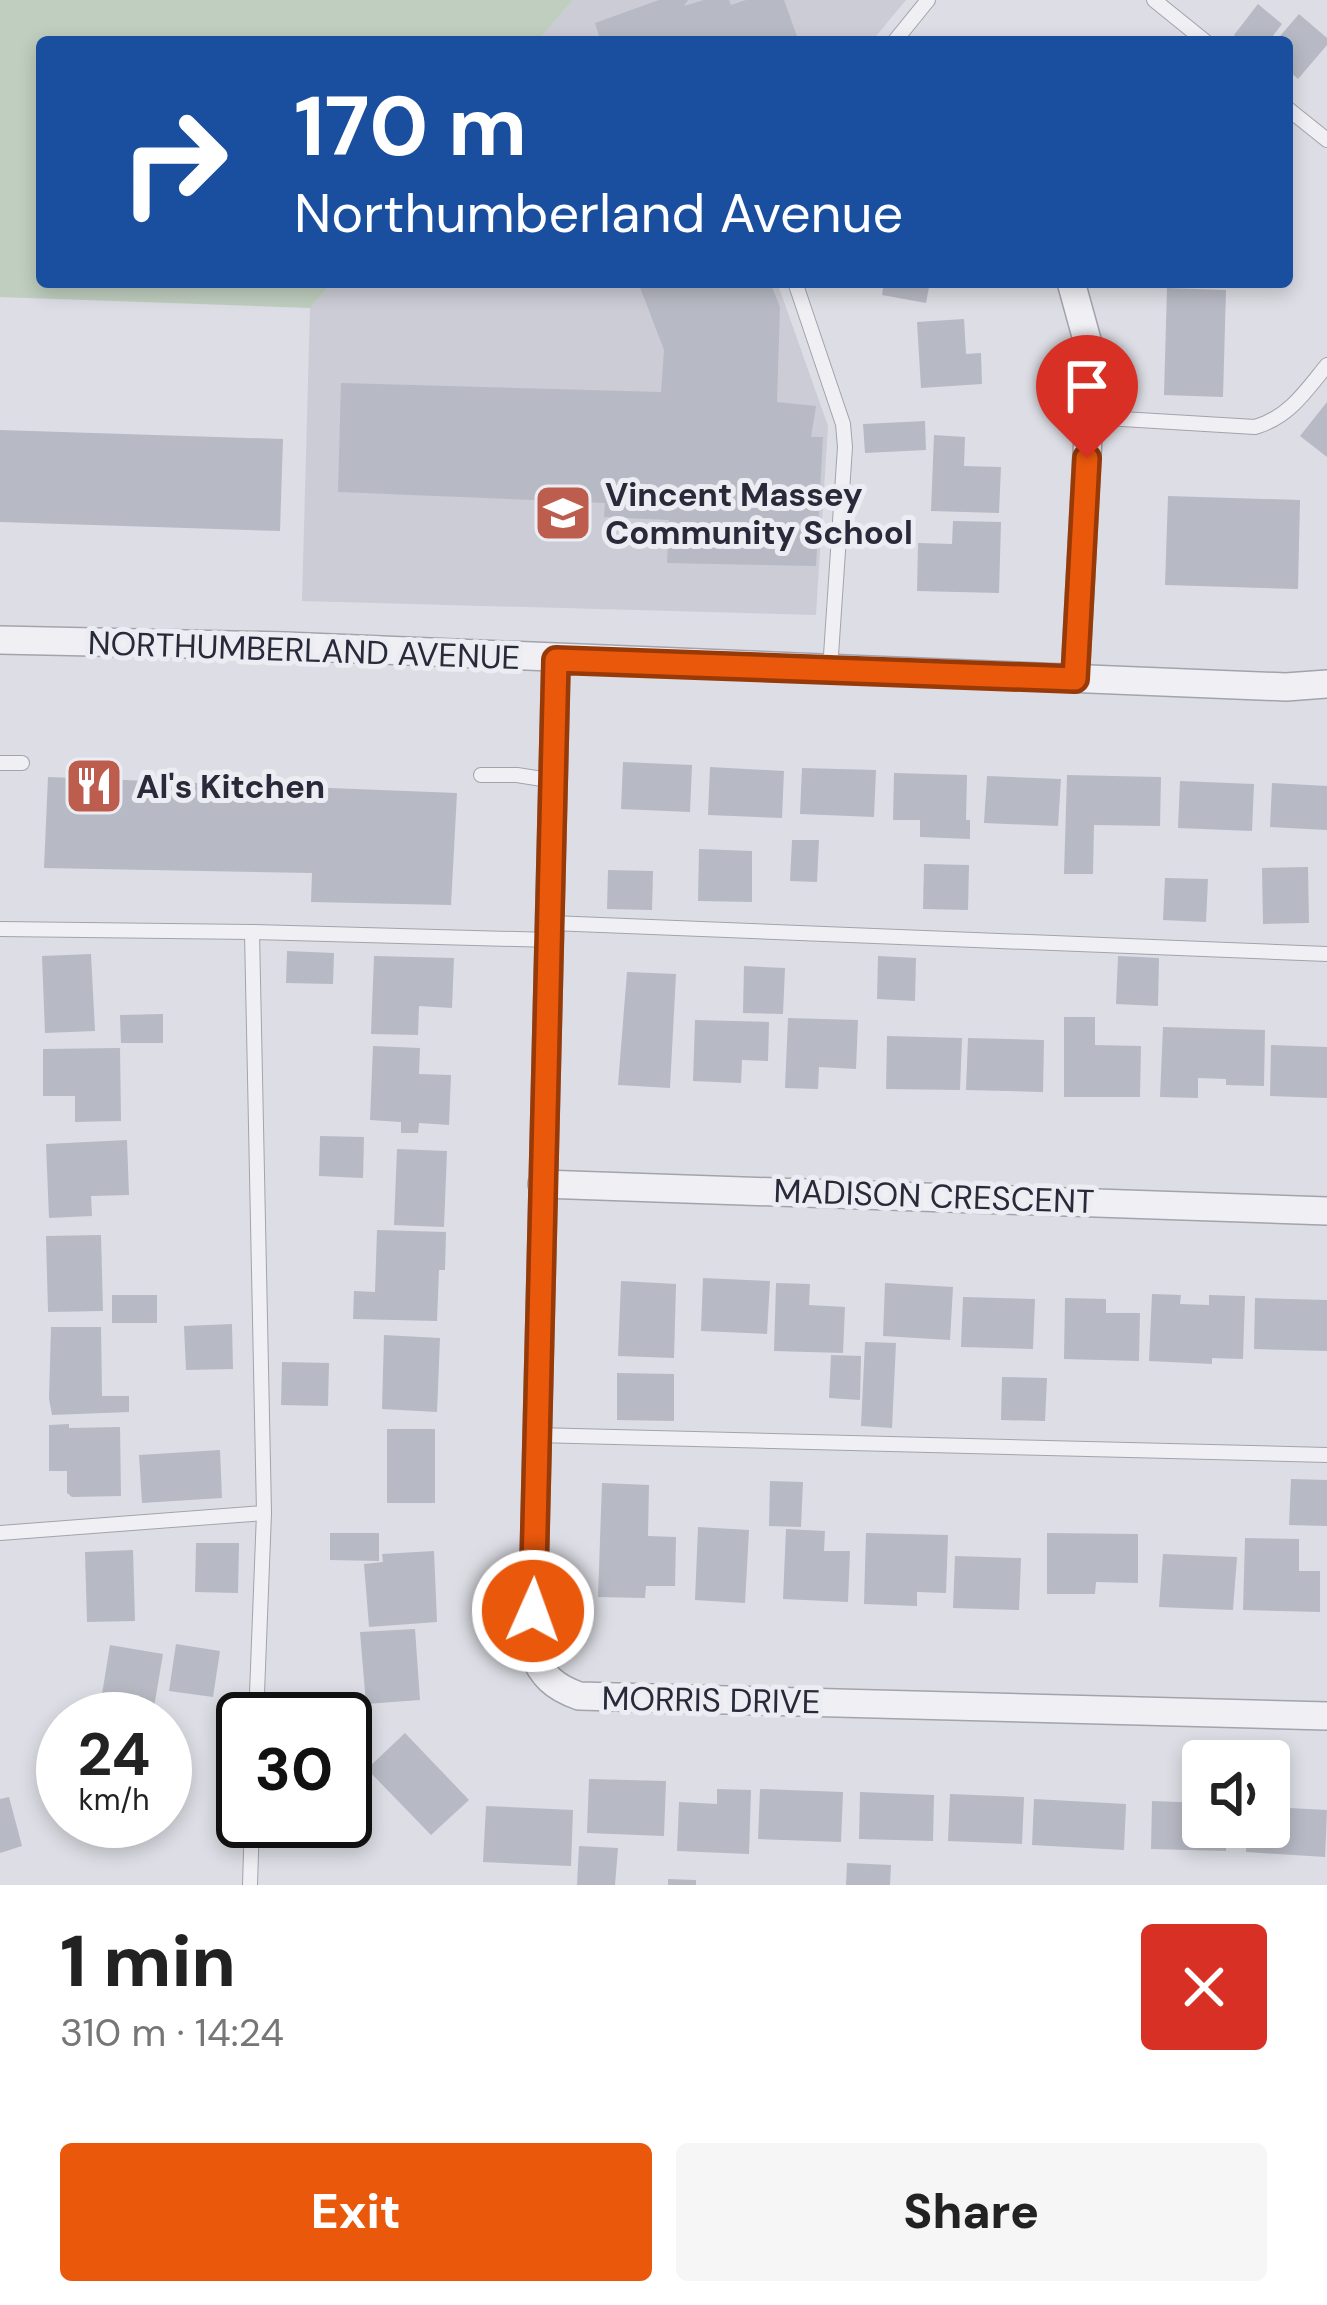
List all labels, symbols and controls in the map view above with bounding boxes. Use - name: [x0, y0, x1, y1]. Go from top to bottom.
- text: 170 m: [294, 72, 527, 181]
- icon: right: [96, 84, 252, 240]
- text: Northumberland Avenue: [294, 178, 903, 249]
- pin: [1036, 335, 1138, 458]
- icon: arrive: [1054, 353, 1120, 419]
- place label: Vincent Massey Community School: [605, 473, 913, 554]
- school or university icon: Vincent Massey Community School: [532, 482, 594, 544]
- street label: NORTHUMBERLAND AVENUE: [87, 621, 521, 679]
- restaurant icon: Al's Kitchen: [63, 755, 125, 817]
- place label: Al's Kitchen: [136, 765, 325, 808]
- street label: MADISON CRESCENT: [773, 1169, 1095, 1223]
- position arrow: [470, 1548, 596, 1674]
- street label: MORRIS DRIVE: [601, 1677, 821, 1723]
- speed limit sign: 30: [216, 1692, 372, 1848]
- text: 24: [77, 1715, 151, 1794]
- map controls: [1182, 1740, 1290, 1848]
- button: sound: [1182, 1740, 1290, 1848]
- text: km/h: [79, 1780, 149, 1819]
- text: 1 min: [60, 1915, 236, 2008]
- button: close: [1141, 1924, 1267, 2050]
- text: 310 m · 14:24: [60, 2007, 284, 2058]
- button: Exit: [60, 2143, 652, 2281]
- button: Share: [676, 2143, 1267, 2281]

